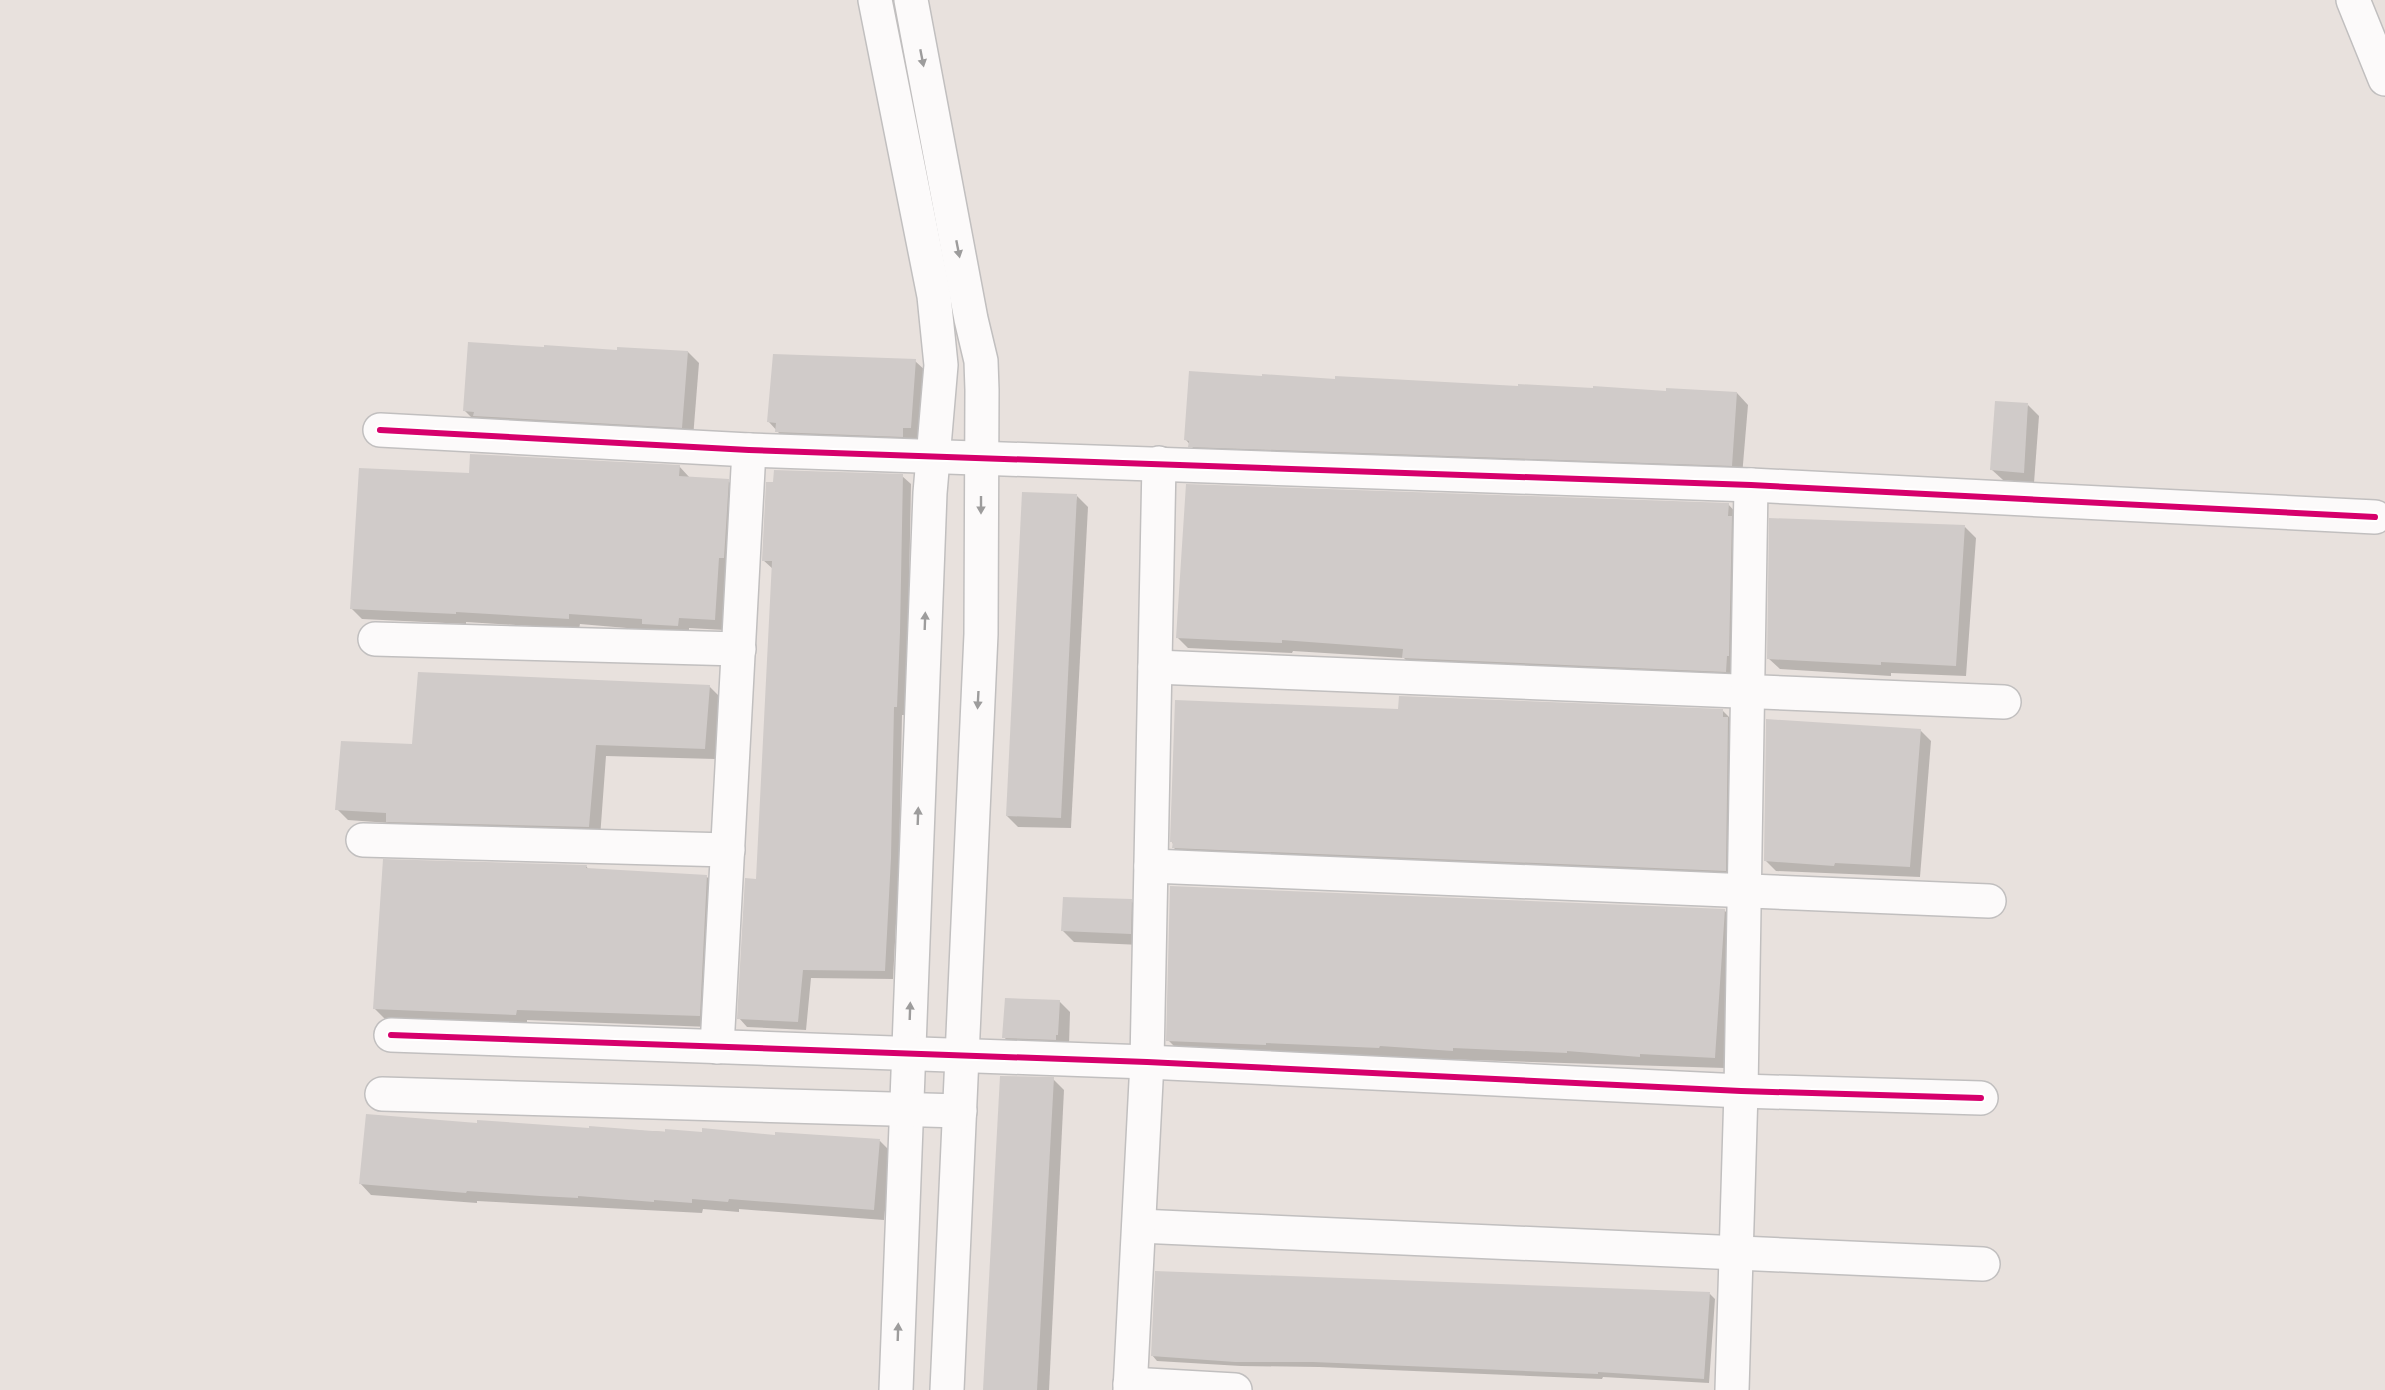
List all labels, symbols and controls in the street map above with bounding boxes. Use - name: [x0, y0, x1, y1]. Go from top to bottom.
- one-way arrow: [918, 48, 927, 67]
- one-way arrow: [954, 240, 963, 259]
- one-way arrow: [977, 495, 986, 514]
- one-way arrow: [921, 612, 930, 631]
- one-way arrow: [974, 690, 983, 709]
- one-way arrow: [913, 806, 922, 825]
- one-way arrow: [906, 1001, 915, 1020]
- one-way arrow: [894, 1322, 903, 1341]

